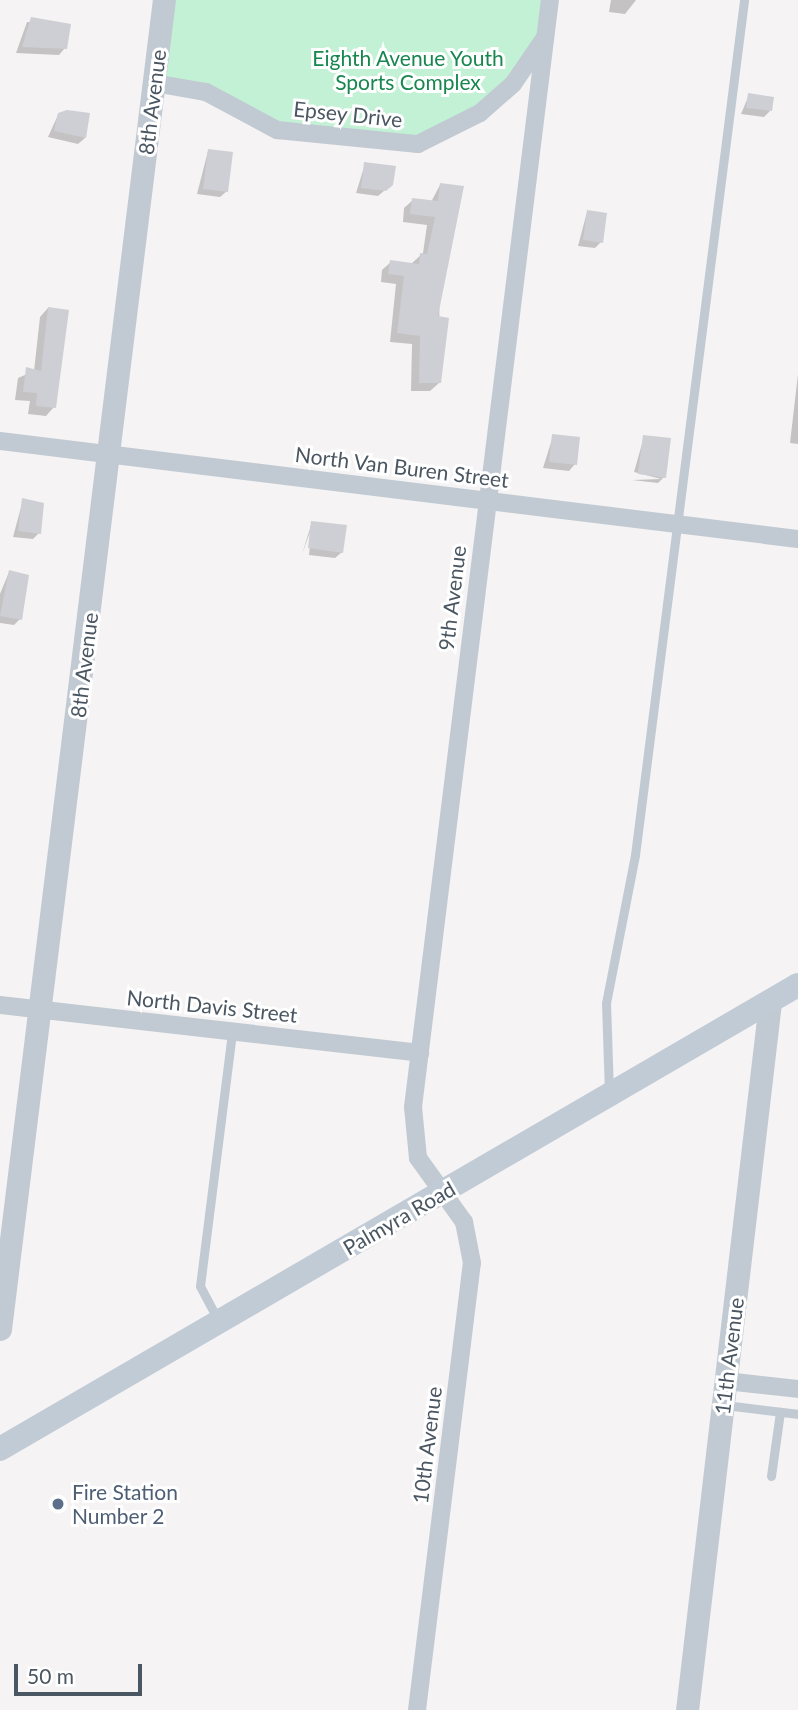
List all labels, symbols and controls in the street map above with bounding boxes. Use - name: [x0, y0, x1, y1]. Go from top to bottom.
- park label: Eighth Avenue Youth Sports Complex: [312, 45, 504, 95]
- street label: 8th Avenue: [133, 48, 171, 156]
- street label: Epsey Drive: [292, 96, 404, 132]
- street label: North Van Buren Street: [293, 441, 511, 493]
- street label: 9th Avenue: [433, 544, 471, 652]
- street label: 8th Avenue: [65, 611, 103, 719]
- street label: North Davis Street: [125, 985, 299, 1027]
- street label: Palmyra Road: [338, 1176, 460, 1260]
- street label: 11th Avenue: [709, 1296, 749, 1416]
- street label: 10th Avenue: [407, 1385, 447, 1505]
- place label: Fire Station Number 2: [72, 1479, 178, 1529]
- marker: Fire Station Number 2: [50, 1496, 66, 1512]
- scale bar: [18, 1650, 145, 1694]
- text: 50 m: [27, 1663, 74, 1688]

